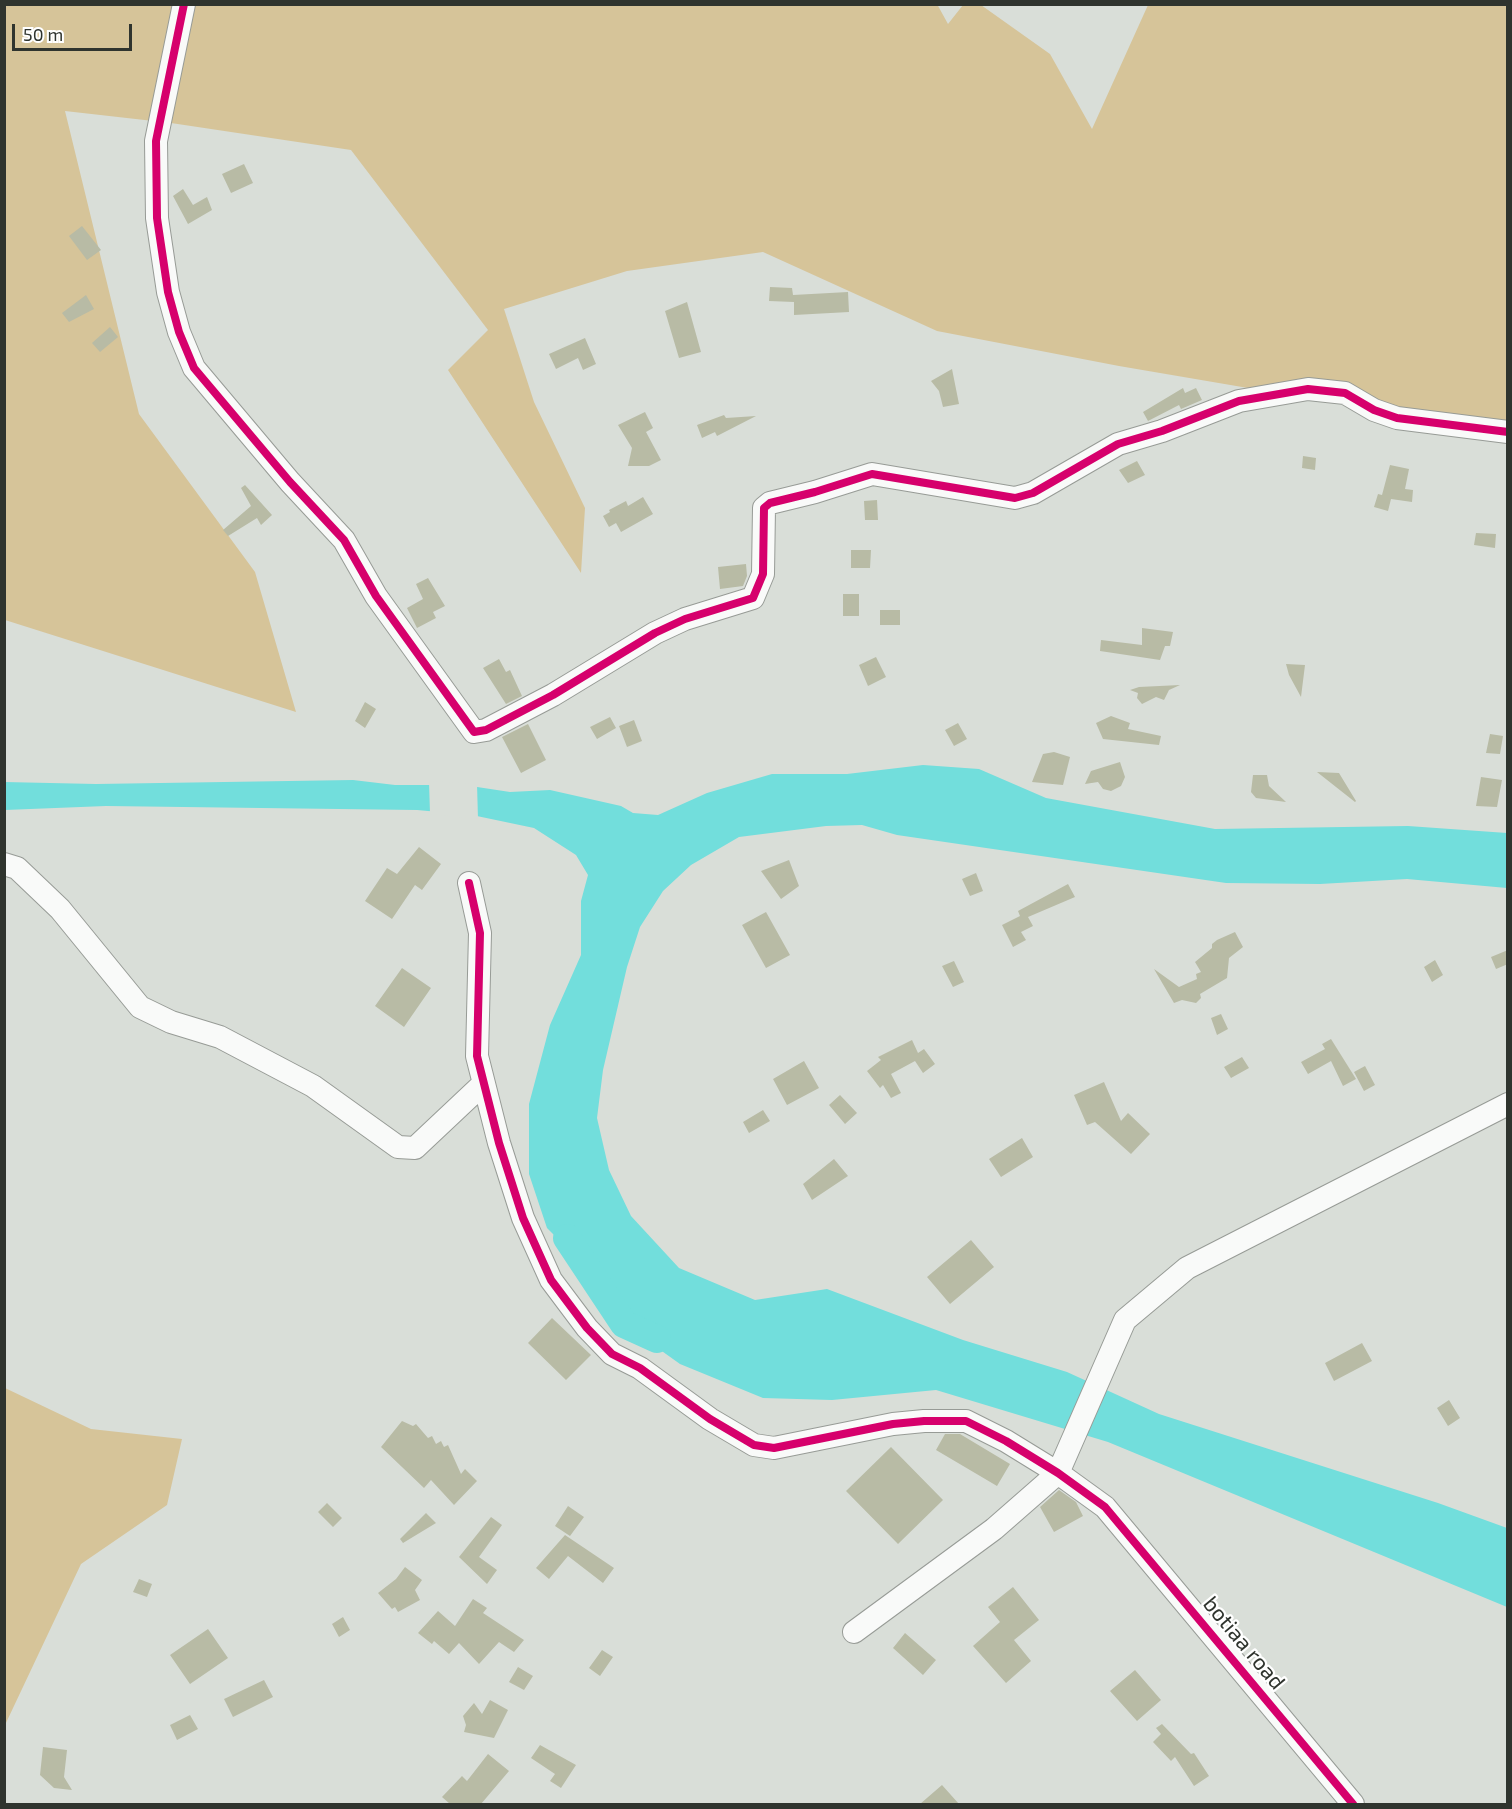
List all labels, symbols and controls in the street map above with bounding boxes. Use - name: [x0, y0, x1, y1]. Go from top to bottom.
- scale bar: [15, 12, 135, 50]
- text: 50 m: [23, 23, 63, 45]
- street label: botiaa road: [1197, 1591, 1291, 1695]

